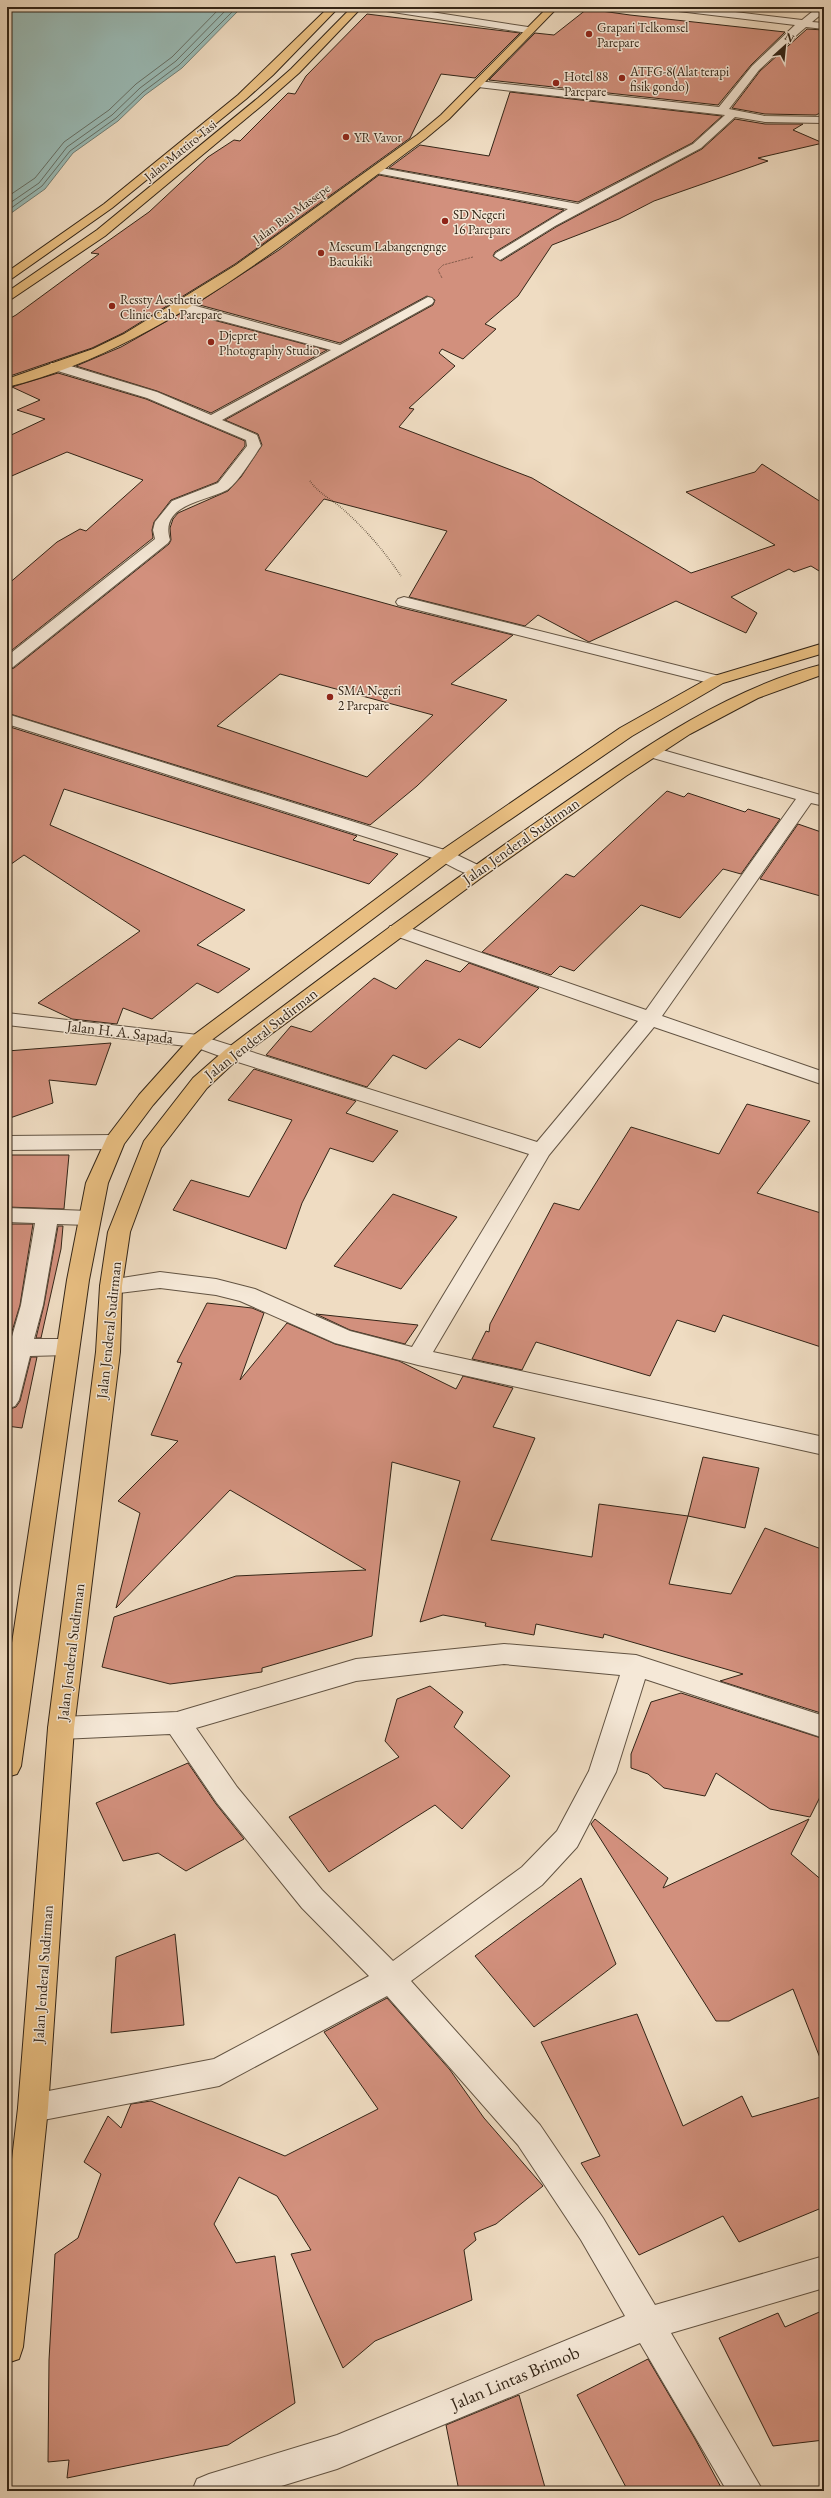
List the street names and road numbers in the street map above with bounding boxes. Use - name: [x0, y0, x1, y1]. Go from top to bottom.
- street label: Jalan Mattiro Tasi: [140, 116, 220, 186]
- street label: Jalan Bau Massepe: [248, 180, 333, 248]
- street label: Jalan Jenderal Sudirman: [457, 793, 583, 889]
- street label: Jalan Jenderal Sudirman: [199, 984, 321, 1085]
- street label: Jalan H. A. Sapada: [64, 1015, 174, 1047]
- street label: Jalan Jenderal Sudirman: [92, 1260, 125, 1402]
- street label: Jalan Jenderal Sudirman: [52, 1582, 88, 1724]
- street label: Jalan Jenderal Sudirman: [28, 1904, 57, 2046]
- street label: Jalan Lintas Brimob: [445, 2340, 583, 2416]

